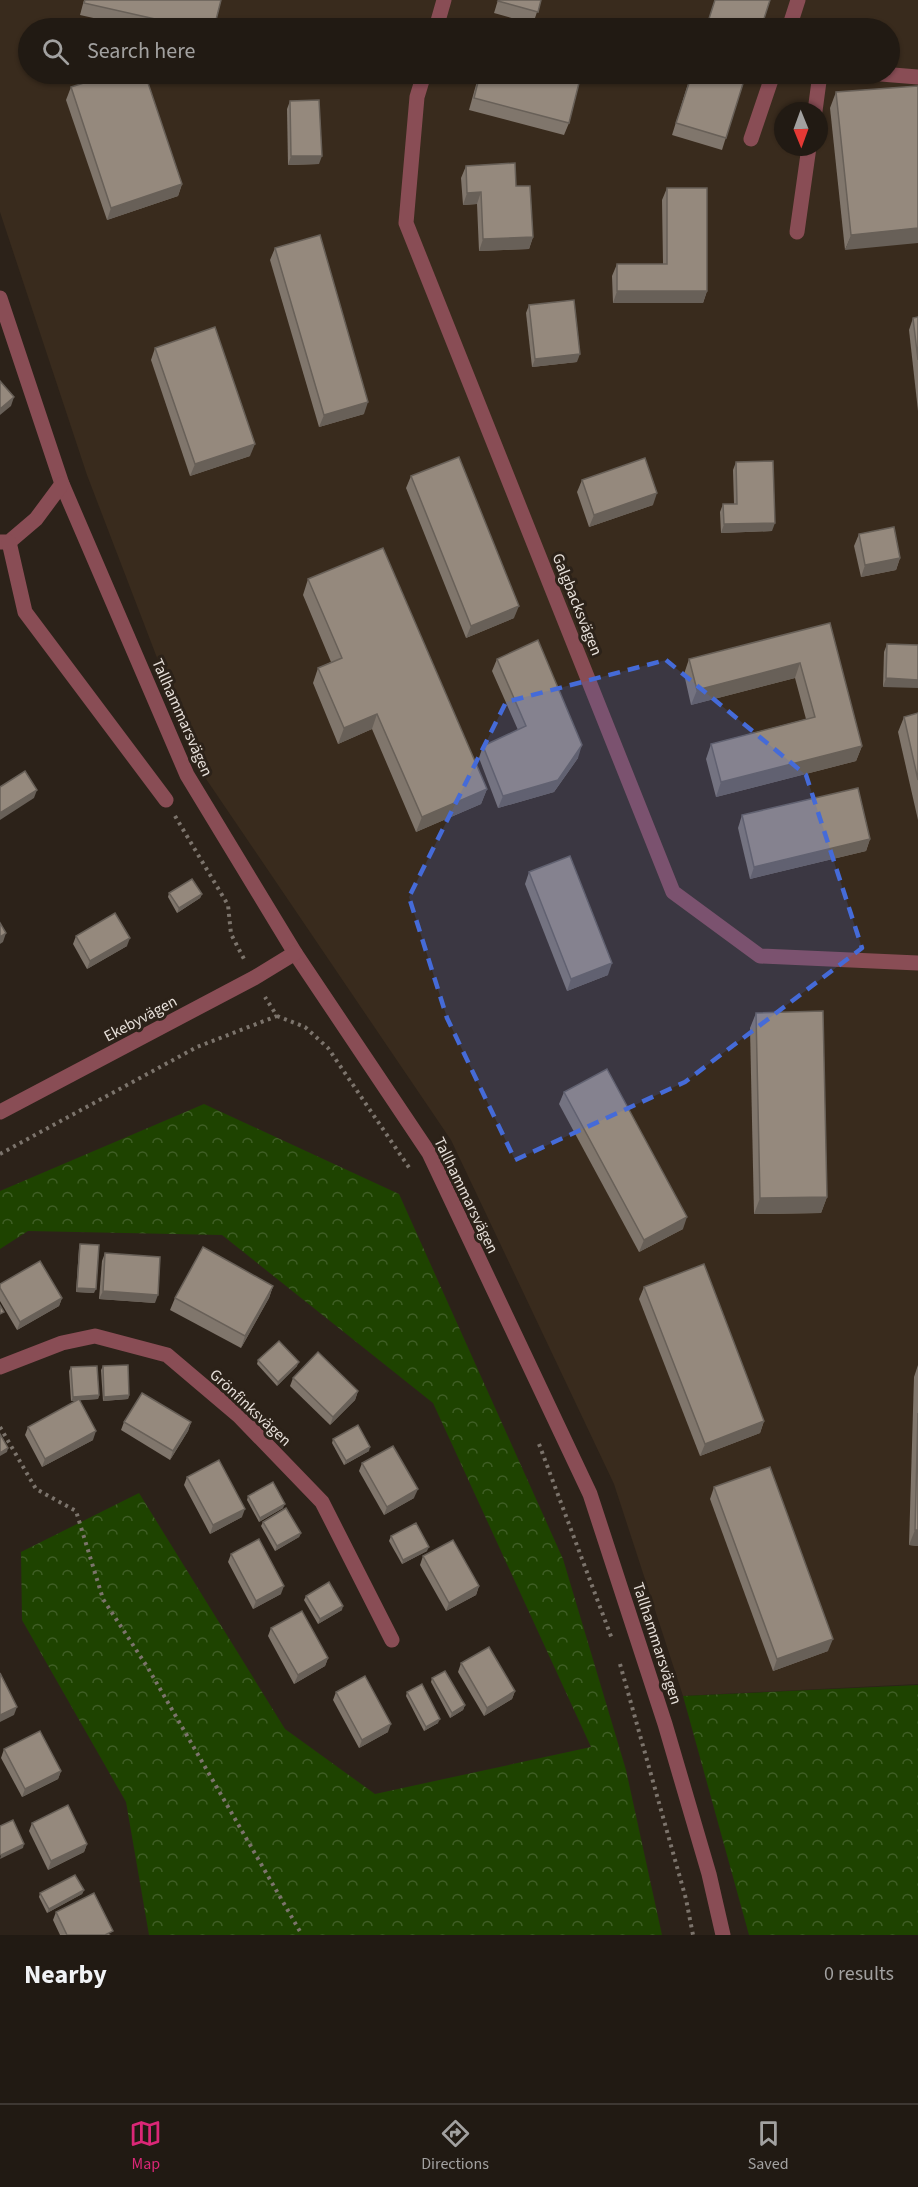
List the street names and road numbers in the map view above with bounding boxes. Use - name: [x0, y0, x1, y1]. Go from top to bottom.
- street label: Galgbacksvägen: [547, 550, 608, 659]
- street label: Tallhammarsvägen: [146, 655, 218, 780]
- street label: Ekebyvägen: [100, 990, 181, 1047]
- street label: Tallhammarsvägen: [428, 1134, 504, 1257]
- street label: Grönfinksvägen: [205, 1364, 296, 1451]
- street label: Tallhammarsvägen: [627, 1580, 687, 1707]

